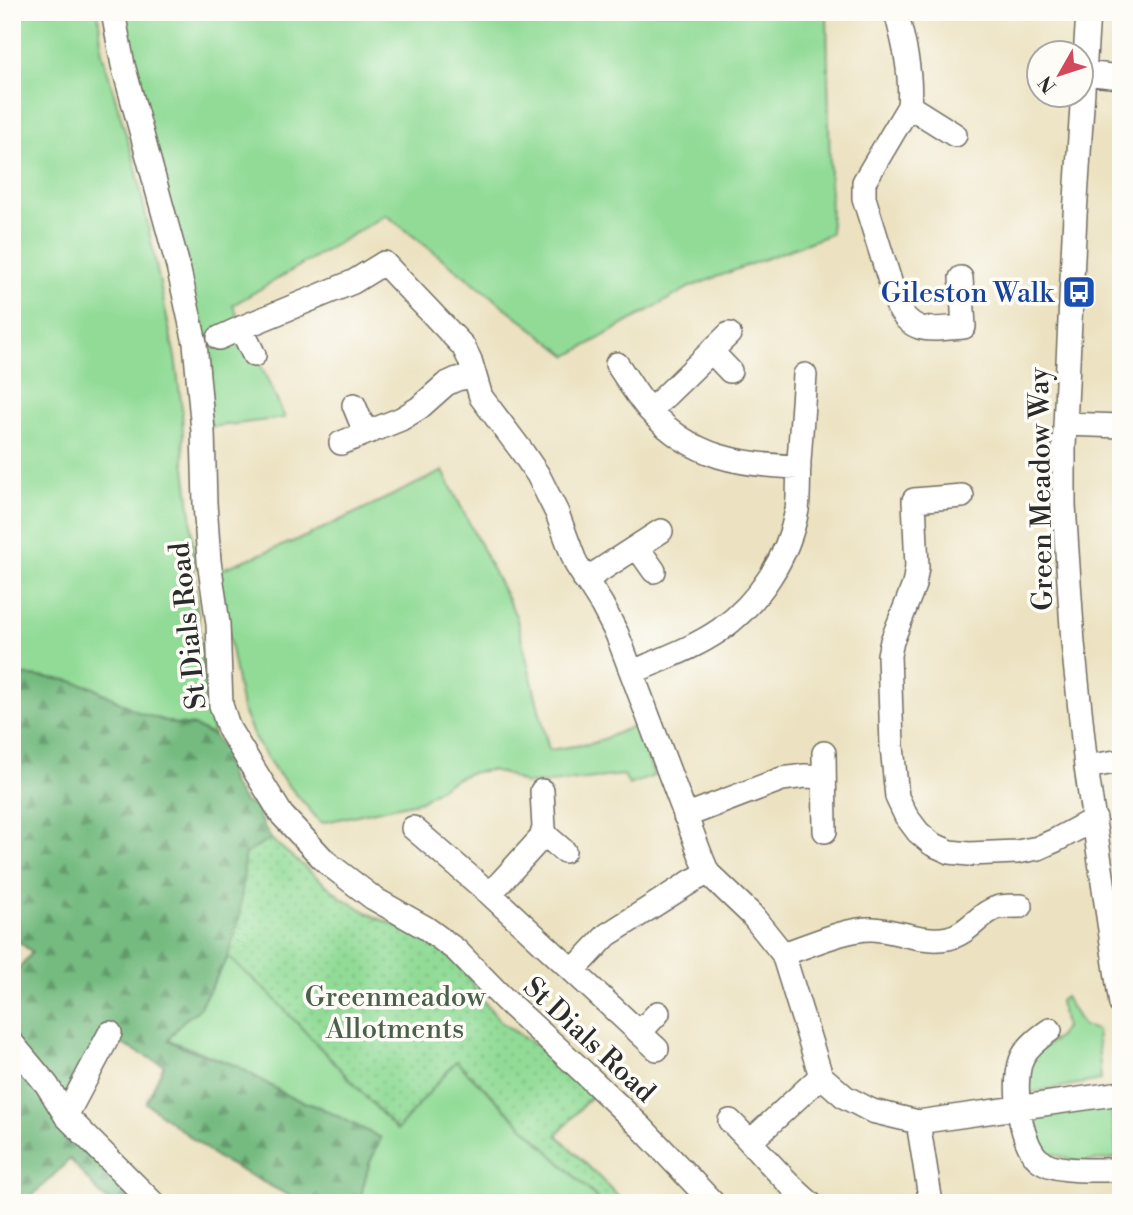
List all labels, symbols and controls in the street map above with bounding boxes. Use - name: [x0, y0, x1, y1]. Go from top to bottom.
- north arrow: [1024, 38, 1094, 108]
- text: N: [1034, 71, 1062, 97]
- bus stop icon: Gileston Walk: [1060, 273, 1098, 311]
- place label: Gileston Walk: [881, 276, 1055, 311]
- street label: Green Meadow Way: [1022, 366, 1061, 611]
- street label: St Dials Road: [162, 540, 215, 711]
- street label: St Dials Road: [516, 970, 662, 1110]
- park label: Greenmeadow Allotments: [305, 980, 486, 1047]

